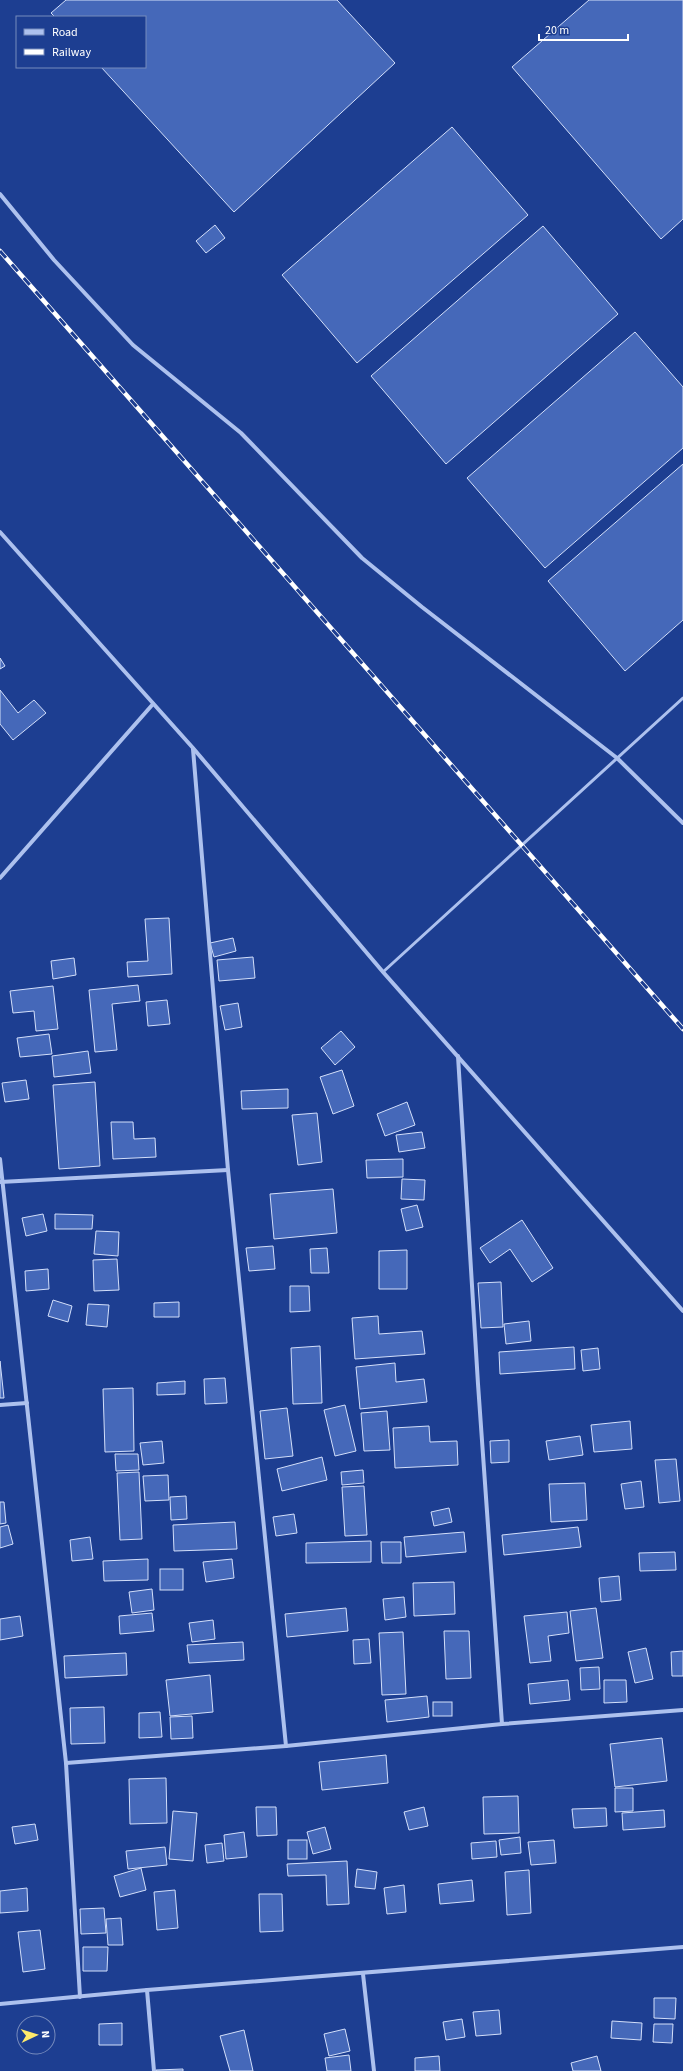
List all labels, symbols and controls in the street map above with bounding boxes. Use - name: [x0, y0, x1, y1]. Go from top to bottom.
- legend: [16, 16, 146, 68]
- scale bar: [539, 16, 628, 42]
- text: 20 m: [545, 22, 569, 39]
- text: Road: [52, 24, 78, 41]
- text: Railway: [52, 44, 91, 61]
- north arrow: [16, 2015, 56, 2055]
- text: N: [38, 2030, 53, 2039]

